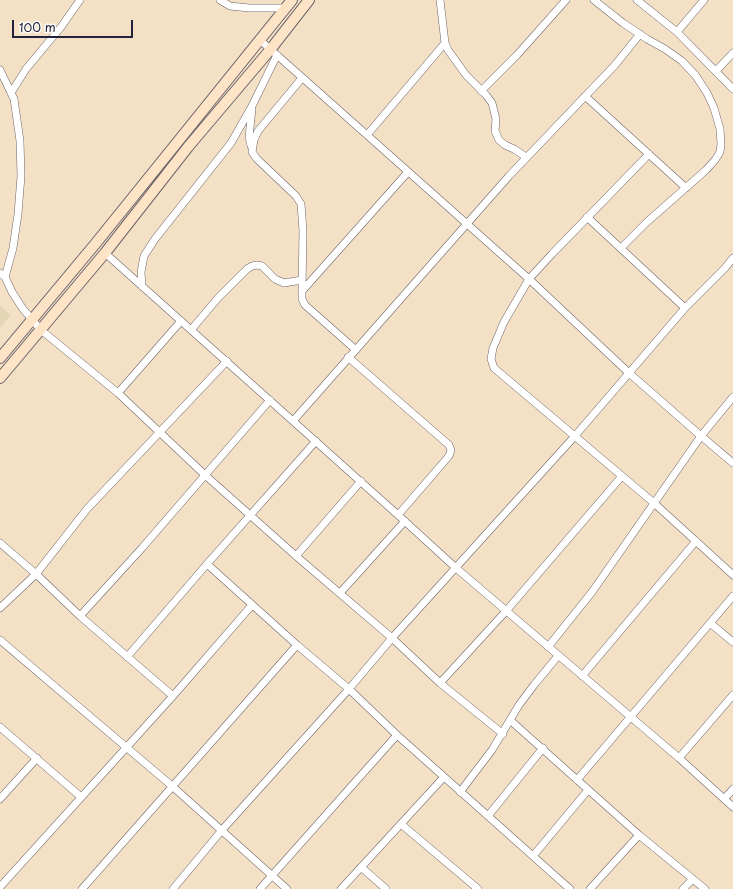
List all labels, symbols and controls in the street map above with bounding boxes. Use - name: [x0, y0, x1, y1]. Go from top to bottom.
- scale bar: [14, 12, 135, 38]
- text: 100 m: [19, 18, 56, 36]

